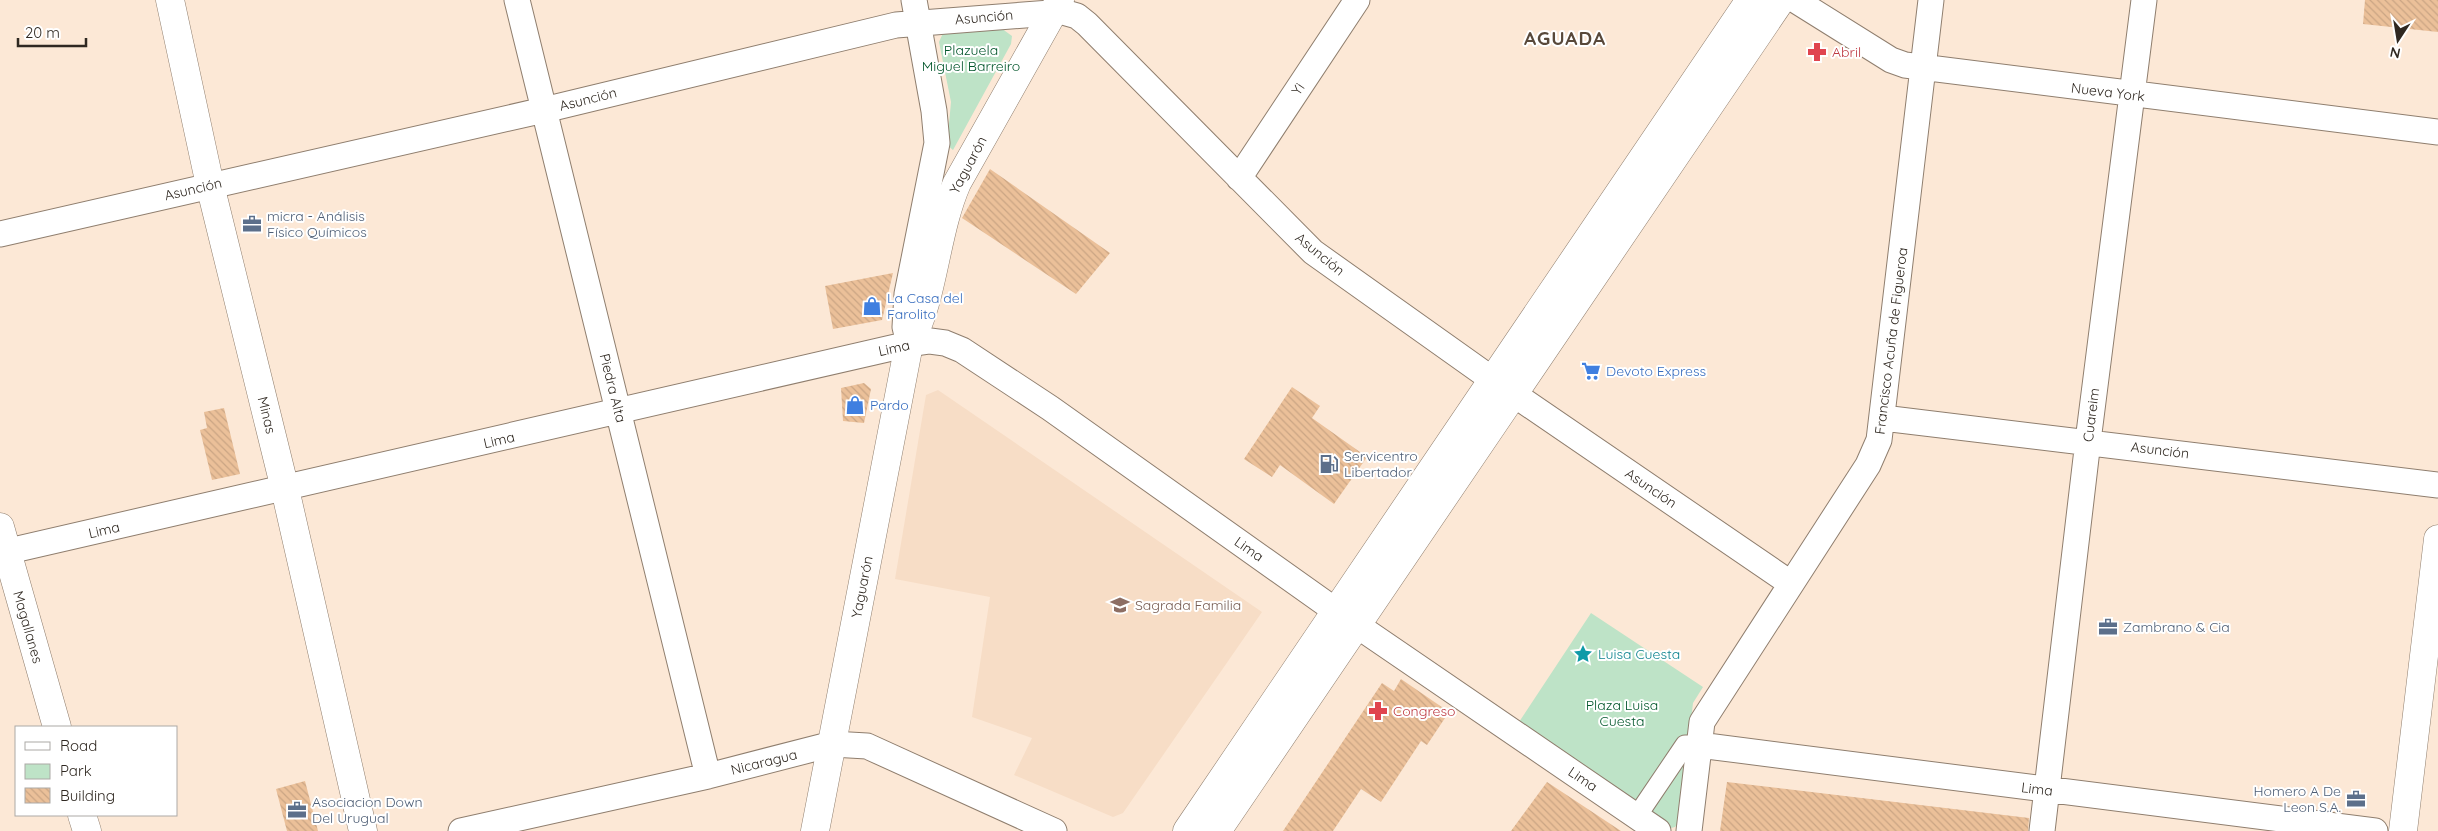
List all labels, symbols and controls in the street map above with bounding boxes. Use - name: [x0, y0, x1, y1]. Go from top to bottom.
- street label: Asunción: [954, 5, 1014, 29]
- scale bar: [18, 15, 85, 47]
- north arrow: [2373, 15, 2423, 65]
- text: 20 m: [25, 23, 60, 42]
- district label: AGUADA: [1524, 26, 1606, 50]
- park label: Plazuela Miguel Barreiro: [922, 41, 1020, 75]
- pharmacy icon: Abril: [1806, 41, 1828, 63]
- place label: Abril: [1832, 43, 1861, 61]
- text: N: [2388, 43, 2402, 63]
- street label: Yi: [1288, 79, 1308, 99]
- street label: Nueva York: [2070, 79, 2146, 105]
- street label: Asunción: [557, 83, 619, 115]
- street label: Yaguarón: [945, 133, 991, 197]
- street label: Asunción: [162, 174, 224, 204]
- place label: micra - Análisis Físico Químicos: [267, 207, 367, 241]
- office icon: micra - Análisis Físico Químicos: [241, 213, 263, 235]
- street label: Asunción: [1292, 229, 1348, 279]
- street label: Francisco Acuña de Figueroa: [1871, 246, 1911, 436]
- place label: La Casa del Farolito: [887, 289, 963, 323]
- shop icon: La Casa del Farolito: [861, 295, 883, 317]
- street label: Lima: [877, 336, 911, 360]
- street label: Piedra Alta: [596, 352, 630, 424]
- supermarket icon: Devoto Express: [1580, 360, 1602, 382]
- place label: Devoto Express: [1606, 362, 1706, 380]
- street label: Cuareim: [2079, 387, 2103, 443]
- shop icon: Pardo: [844, 394, 866, 416]
- street label: Minas: [254, 395, 280, 435]
- place label: Pardo: [870, 396, 909, 414]
- street label: Lima: [482, 428, 516, 452]
- street label: Asunción: [2130, 438, 2190, 462]
- place label: Servicentro Libertador: [1344, 447, 1418, 481]
- fuel station icon: Servicentro Libertador: [1318, 453, 1340, 475]
- street label: Asunción: [1622, 464, 1680, 512]
- street label: Lima: [87, 518, 121, 542]
- street label: Lima: [1231, 533, 1267, 565]
- street label: Yaguarón: [847, 554, 877, 620]
- street label: Magallanes: [9, 589, 47, 665]
- school or university icon: Sagrada Familia: [1109, 594, 1131, 616]
- place label: Sagrada Familia: [1135, 596, 1241, 614]
- office icon: Zambrano & Cia: [2097, 616, 2119, 638]
- place label: Zambrano & Cia: [2123, 618, 2230, 636]
- place icon: Luisa Cuesta: [1572, 643, 1594, 665]
- place label: Luisa Cuesta: [1598, 645, 1680, 663]
- park label: Plaza Luisa Cuesta: [1586, 696, 1658, 730]
- pharmacy icon: Congreso: [1367, 700, 1389, 722]
- place label: Congreso: [1393, 702, 1455, 720]
- legend: [15, 726, 178, 816]
- text: Road: [60, 736, 97, 755]
- street label: Nicaragua: [729, 745, 799, 779]
- text: Park: [60, 761, 92, 780]
- street label: Lima: [1565, 763, 1601, 795]
- street label: Lima: [2020, 778, 2054, 800]
- place label: Homero A De Leon S.A.: [2253, 782, 2341, 816]
- text: Building: [60, 786, 115, 805]
- office icon: Homero A De Leon S.A.: [2345, 788, 2367, 810]
- place label: Asociacion Down Del Urugual: [312, 793, 423, 827]
- office icon: Asociacion Down Del Urugual: [286, 799, 308, 821]

